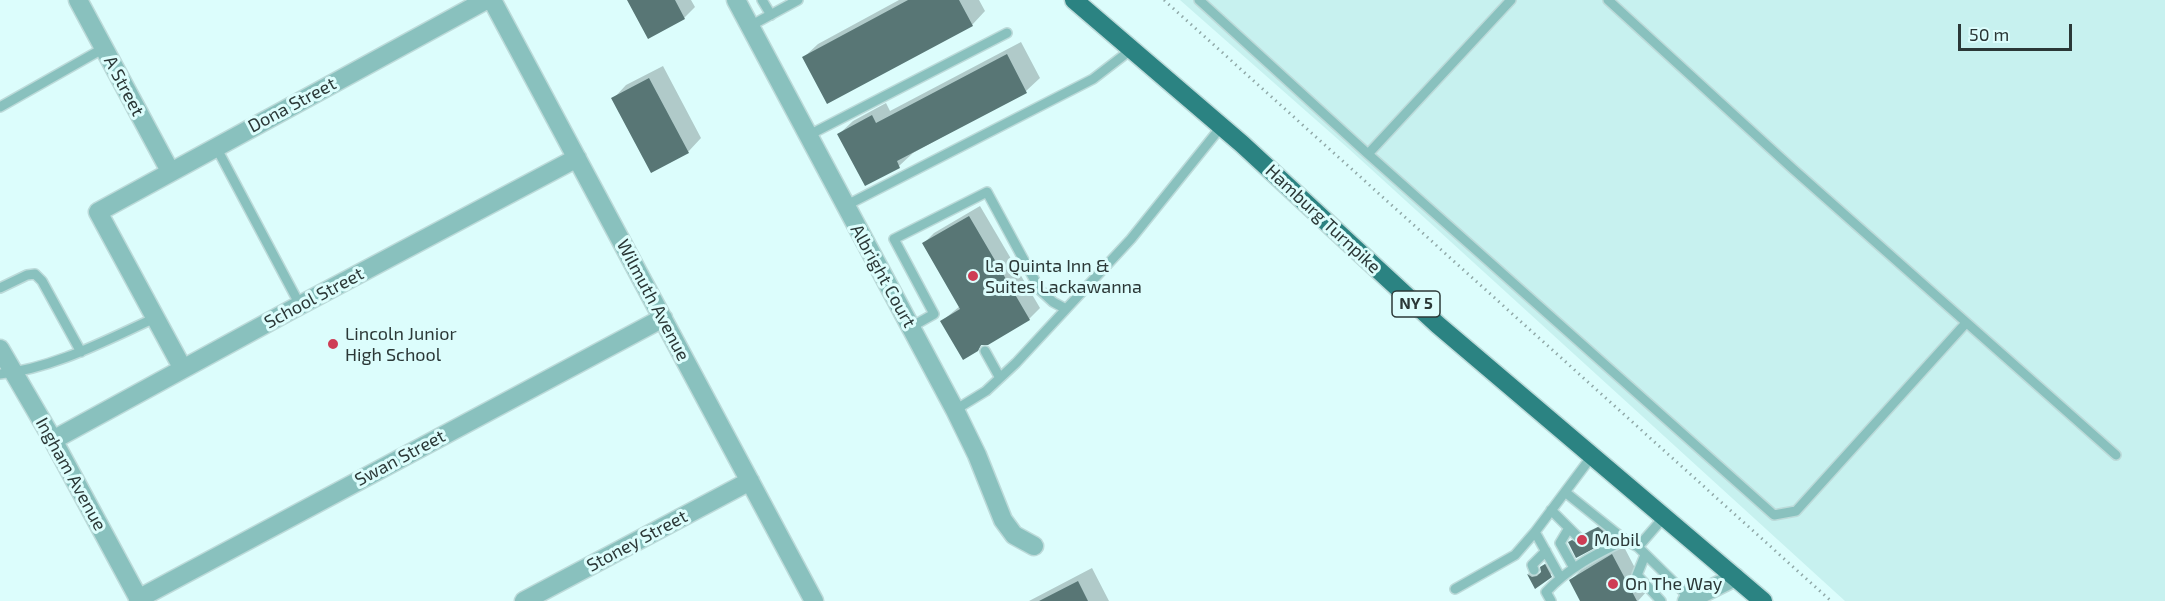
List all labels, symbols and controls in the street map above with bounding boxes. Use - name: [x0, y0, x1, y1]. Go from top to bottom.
- scale bar: [1961, 12, 2075, 50]
- text: 50 m: [1969, 23, 2009, 45]
- street label: A Street: [99, 52, 149, 120]
- street label: Dona Street: [244, 73, 340, 137]
- street label: Hamburg Turnpike: [1261, 160, 1385, 278]
- street label: Albright Court: [846, 221, 920, 331]
- street label: Wilmuth Avenue: [612, 236, 694, 364]
- place label: La Quinta Inn & Suites Lackawanna: [985, 255, 1142, 298]
- street label: School Street: [261, 263, 367, 333]
- marker: La Quinta Inn & Suites Lackawanna: [966, 269, 980, 283]
- road number: NY 5: [1392, 291, 1440, 317]
- place label: Lincoln Junior High School: [345, 323, 457, 366]
- marker: Lincoln Junior High School: [326, 337, 340, 351]
- street label: Ingham Avenue: [31, 414, 111, 534]
- street label: Swan Street: [351, 425, 449, 491]
- street label: Stoney Street: [583, 505, 691, 577]
- place label: Mobil: [1594, 529, 1640, 551]
- marker: Mobil: [1575, 533, 1589, 547]
- place label: On The Way: [1625, 573, 1722, 595]
- marker: On The Way: [1606, 577, 1620, 591]

